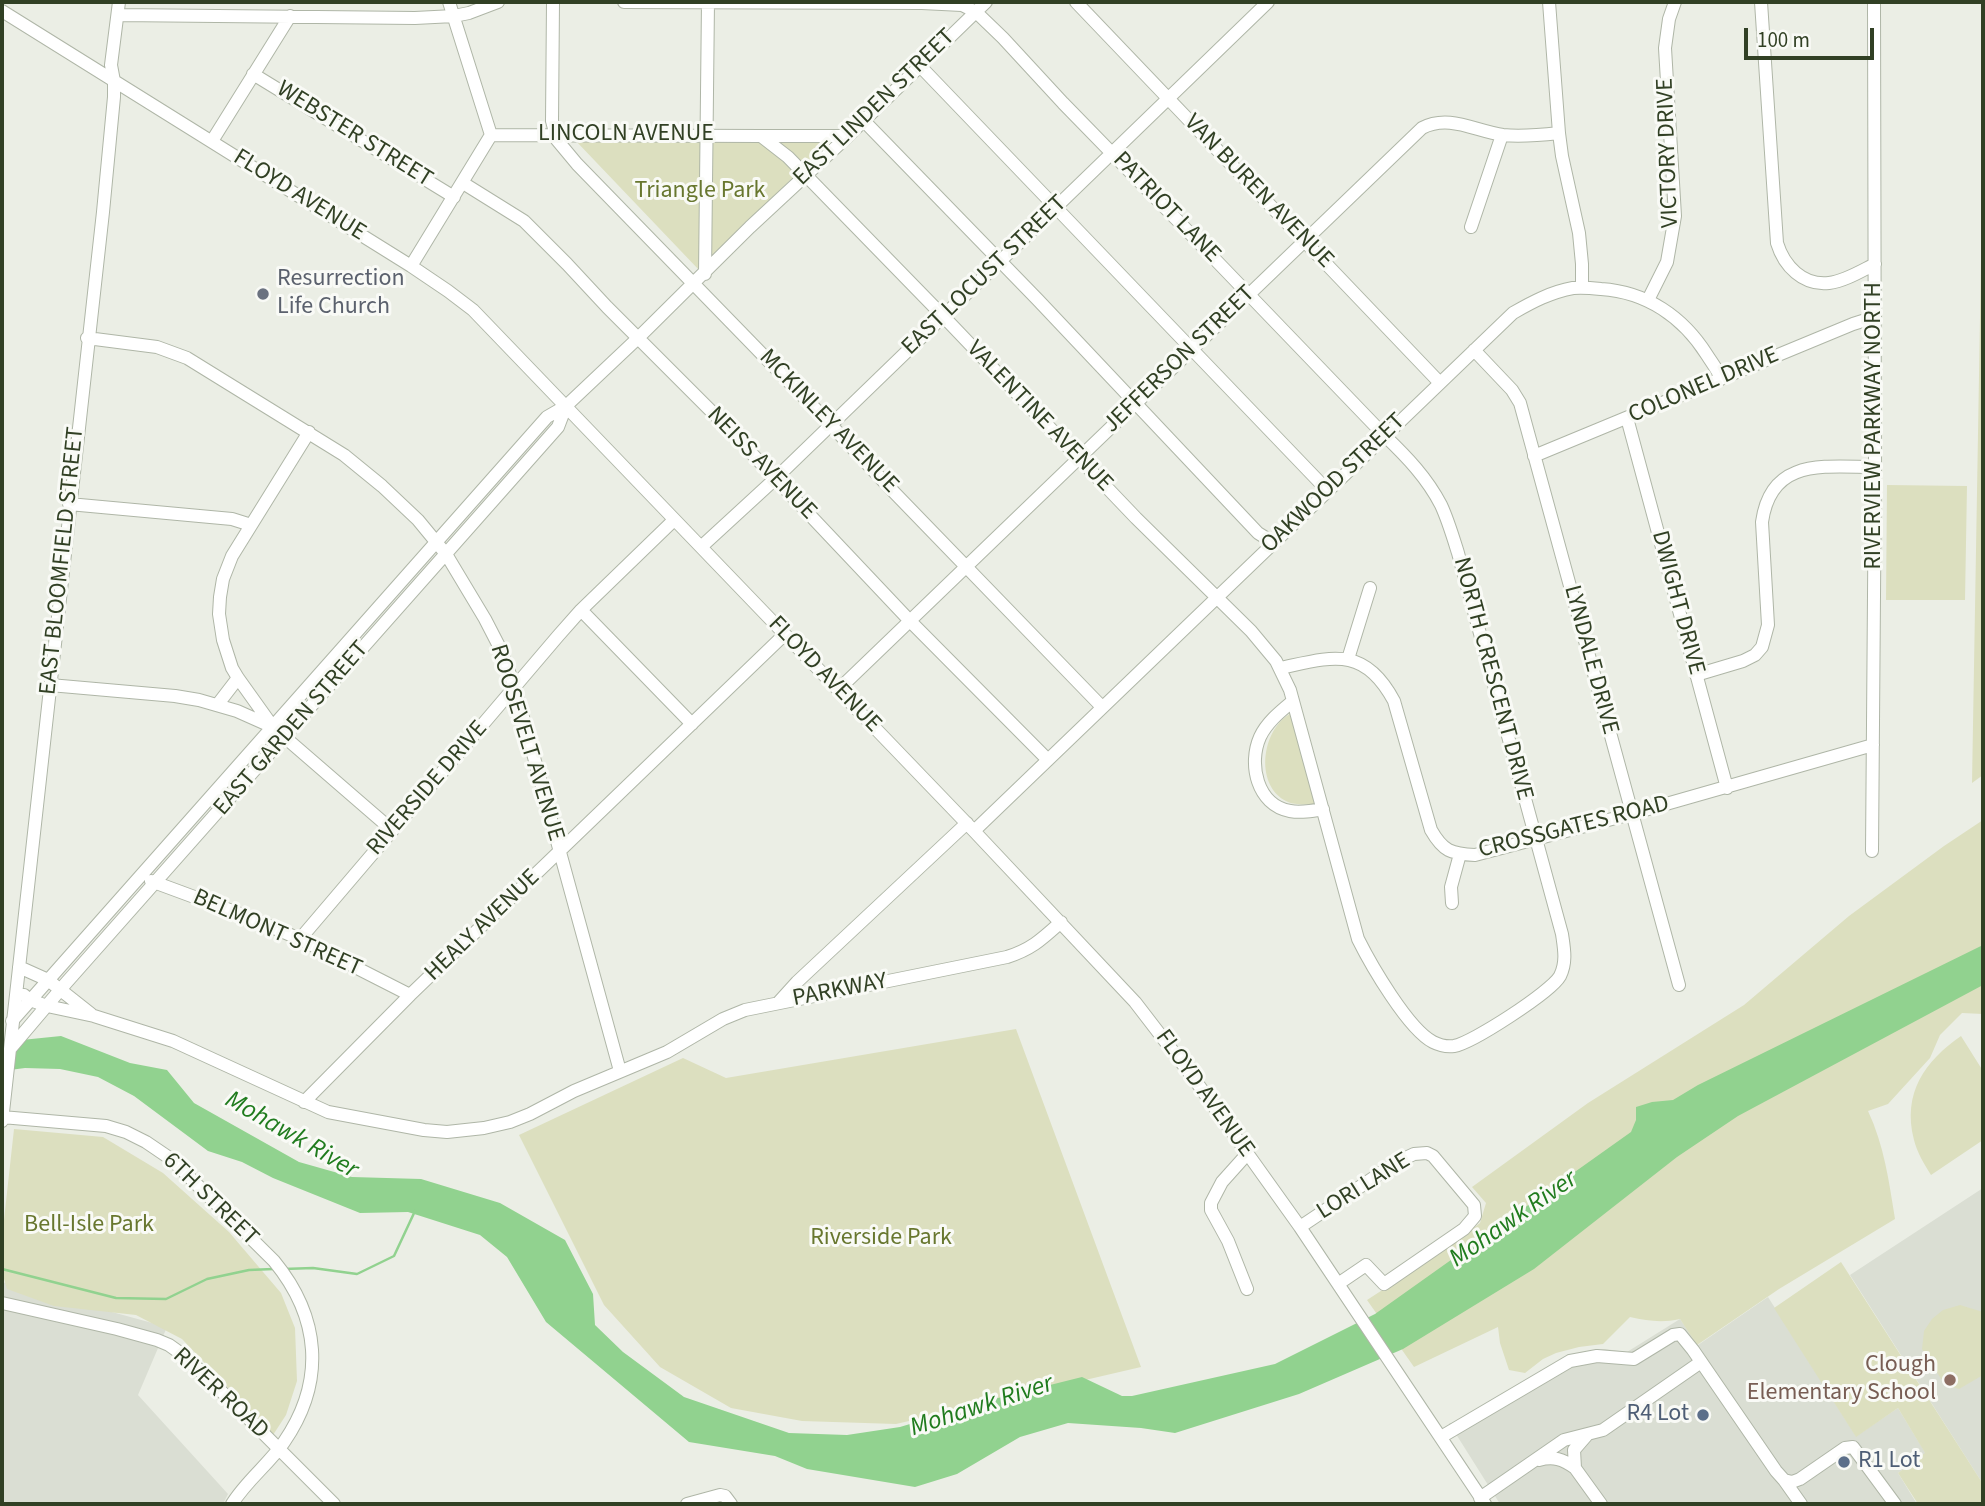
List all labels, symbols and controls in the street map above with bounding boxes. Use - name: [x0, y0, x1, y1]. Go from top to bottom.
- scale bar: [1747, 14, 1876, 58]
- street label: EAST LINDEN STREET: [788, 23, 962, 193]
- text: 100 m: [1757, 25, 1810, 55]
- street label: WEBSTER STREET: [271, 75, 437, 195]
- street label: VICTORY DRIVE: [1652, 78, 1686, 228]
- street label: VAN BUREN AVENUE: [1177, 109, 1339, 275]
- street label: LINCOLN AVENUE: [538, 121, 714, 149]
- street label: FLOYD AVENUE: [227, 144, 371, 248]
- street label: PATRIOT LANE: [1106, 147, 1226, 269]
- park label: Triangle Park: [635, 178, 765, 206]
- street label: EAST LOCUST STREET: [896, 190, 1074, 362]
- place label: Resurrection Life Church: [277, 266, 405, 322]
- street label: JEFFERSON STREET: [1098, 280, 1262, 440]
- street label: RIVERVIEW PARKWAY NORTH: [1861, 282, 1889, 570]
- marker: Resurrection Life Church: [255, 286, 271, 302]
- street label: VALENTINE AVENUE: [960, 336, 1118, 498]
- street label: COLONEL DRIVE: [1625, 341, 1783, 431]
- street label: MCKINLEY AVENUE: [752, 344, 904, 500]
- street label: NEISS AVENUE: [700, 401, 822, 527]
- street label: OAKWOOD STREET: [1256, 408, 1412, 560]
- street label: EAST BLOOMFIELD STREET: [35, 426, 91, 696]
- street label: DWIGHT DRIVE: [1644, 528, 1710, 678]
- street label: NORTH CRESCENT DRIVE: [1446, 554, 1538, 804]
- street label: LYNDALE DRIVE: [1556, 582, 1624, 738]
- street label: FLOYD AVENUE: [761, 611, 887, 739]
- street label: EAST GARDEN STREET: [208, 636, 376, 822]
- street label: ROOSEVELT AVENUE: [482, 641, 570, 845]
- street label: RIVERSIDE DRIVE: [362, 716, 494, 862]
- street label: CROSSGATES ROAD: [1476, 790, 1672, 866]
- street label: HEALY AVENUE: [419, 864, 547, 988]
- street label: BELMONT STREET: [188, 884, 366, 984]
- street label: PARKWAY: [790, 968, 890, 1014]
- street label: FLOYD AVENUE: [1148, 1025, 1260, 1163]
- water label: Mohawk River: [219, 1085, 363, 1187]
- street label: 6TH STREET: [156, 1147, 264, 1253]
- street label: LORI LANE: [1312, 1147, 1416, 1227]
- water label: Mohawk River: [1444, 1165, 1584, 1275]
- park label: Bell-Isle Park: [24, 1212, 154, 1240]
- park label: Riverside Park: [810, 1225, 952, 1253]
- street label: RIVER ROAD: [166, 1342, 274, 1446]
- place label: Clough Elementary School: [1747, 1352, 1936, 1408]
- water label: Mohawk River: [906, 1369, 1058, 1445]
- marker: Clough Elementary School: [1942, 1372, 1958, 1388]
- place label: R4 Lot: [1627, 1401, 1689, 1429]
- marker: R4 Lot: [1695, 1407, 1711, 1423]
- place label: R1 Lot: [1858, 1448, 1920, 1476]
- marker: R1 Lot: [1836, 1454, 1852, 1470]

